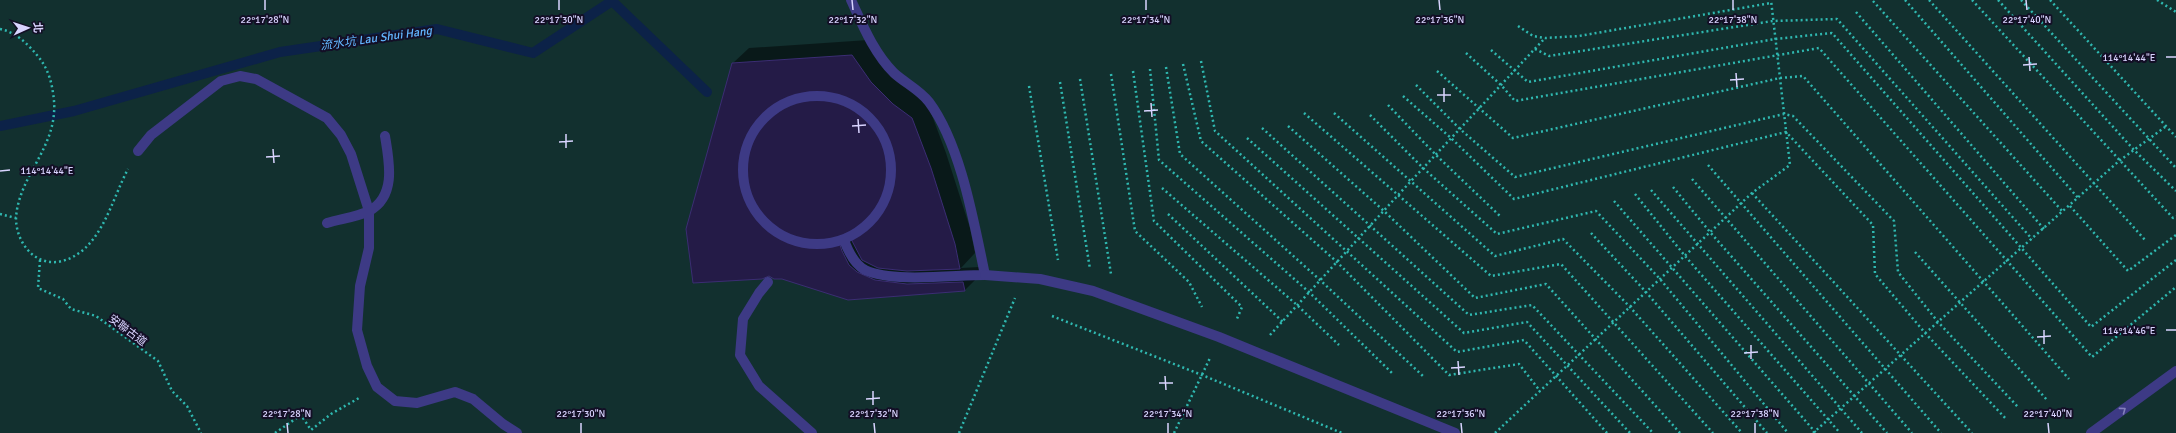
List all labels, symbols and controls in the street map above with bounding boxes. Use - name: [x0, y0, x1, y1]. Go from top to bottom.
- north arrow: [8, 8, 48, 48]
- text: 22°17'28"N: [241, 14, 289, 26]
- text: 22°17'30"N: [535, 14, 583, 26]
- text: 22°17'32"N: [829, 14, 877, 26]
- text: 22°17'34"N: [1122, 14, 1170, 26]
- text: 22°17'36"N: [1416, 14, 1464, 26]
- text: 22°17'38"N: [1709, 14, 1757, 26]
- text: 22°17'40"N: [2003, 14, 2051, 26]
- text: 北: [31, 22, 44, 33]
- water label: 流水坑 Lau Shui Hang: [319, 23, 435, 54]
- text: 114°14'44"E: [2102, 52, 2156, 64]
- text: 114°14'44"E: [20, 165, 74, 177]
- street label: 安聯古道: [106, 312, 149, 349]
- text: 114°14'46"E: [2102, 325, 2156, 337]
- text: 22°17'28"N: [263, 408, 311, 420]
- text: 22°17'30"N: [557, 408, 605, 420]
- text: 22°17'32"N: [850, 408, 898, 420]
- text: 22°17'34"N: [1144, 408, 1192, 420]
- text: 22°17'36"N: [1437, 408, 1485, 420]
- text: 22°17'38"N: [1731, 408, 1779, 420]
- text: 22°17'40"N: [2024, 408, 2072, 420]
- one-way arrow: [2118, 408, 2125, 415]

